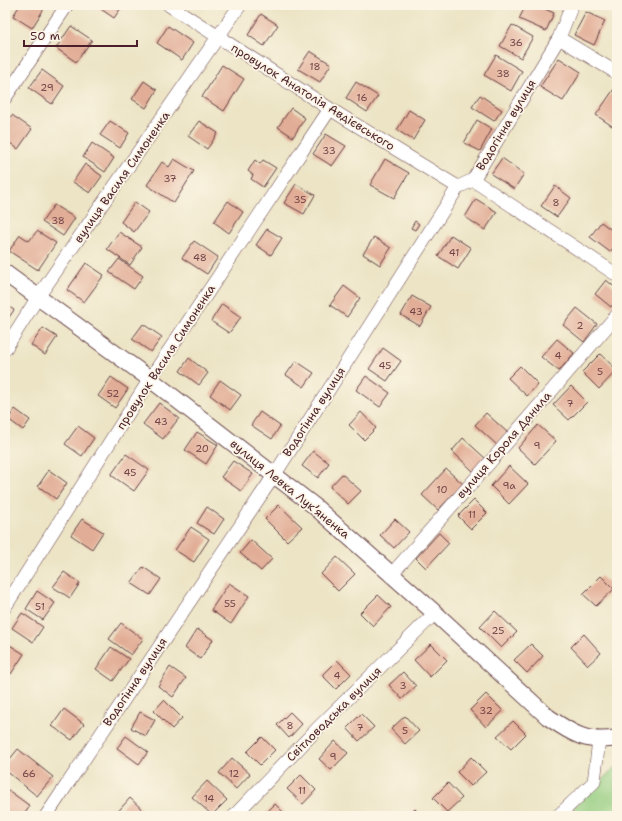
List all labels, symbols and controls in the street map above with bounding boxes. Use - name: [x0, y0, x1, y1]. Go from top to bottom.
- scale bar: [24, 22, 137, 48]
- text: 50 m: [30, 28, 60, 44]
- house number: 36: [509, 36, 523, 49]
- street label: провулок Анатолія Авдієвського: [228, 40, 398, 154]
- house number: 18: [309, 60, 321, 73]
- house number: 38: [496, 67, 510, 80]
- street label: Водогінна вулиця: [472, 76, 540, 174]
- house number: 29: [40, 81, 54, 94]
- house number: 16: [357, 91, 367, 104]
- street label: вулиця Василя Симоненка: [70, 108, 174, 246]
- house number: 33: [322, 144, 336, 157]
- house number: 37: [163, 172, 177, 185]
- house number: 35: [294, 193, 306, 206]
- house number: 8: [553, 196, 560, 209]
- house number: 38: [51, 214, 65, 227]
- house number: 41: [449, 246, 459, 259]
- house number: 48: [193, 251, 207, 264]
- street label: провулок Василя Симоненка: [113, 281, 219, 433]
- house number: 43: [409, 305, 423, 318]
- house number: 2: [577, 319, 584, 332]
- house number: 4: [555, 349, 562, 362]
- house number: 45: [379, 359, 391, 372]
- street label: Водогінна вулиця: [279, 364, 349, 460]
- house number: 5: [597, 365, 603, 378]
- house number: 52: [107, 387, 119, 400]
- street label: вулиця Короля Данила: [453, 388, 555, 502]
- house number: 7: [567, 397, 574, 410]
- house number: 43: [154, 415, 168, 428]
- street label: вулиця Левка Лукʼяненка: [227, 436, 354, 543]
- house number: 9: [534, 439, 541, 452]
- house number: 20: [195, 442, 209, 455]
- house number: 45: [124, 466, 136, 479]
- house number: 9а: [502, 479, 516, 492]
- house number: 10: [437, 483, 447, 496]
- house number: 11: [468, 508, 476, 521]
- house number: 55: [224, 597, 236, 610]
- house number: 51: [35, 600, 45, 613]
- house number: 25: [492, 624, 504, 637]
- street label: Водогінна вулиця: [99, 634, 171, 730]
- street label: Світловодська вулиця: [283, 663, 385, 765]
- house number: 4: [334, 669, 341, 682]
- house number: 3: [400, 679, 407, 692]
- house number: 32: [479, 704, 493, 717]
- house number: 8: [287, 719, 294, 732]
- house number: 7: [357, 721, 364, 734]
- house number: 5: [402, 724, 408, 737]
- house number: 9: [330, 750, 337, 763]
- house number: 66: [22, 767, 36, 780]
- house number: 12: [229, 767, 239, 780]
- house number: 11: [298, 784, 306, 797]
- house number: 14: [204, 792, 214, 805]

